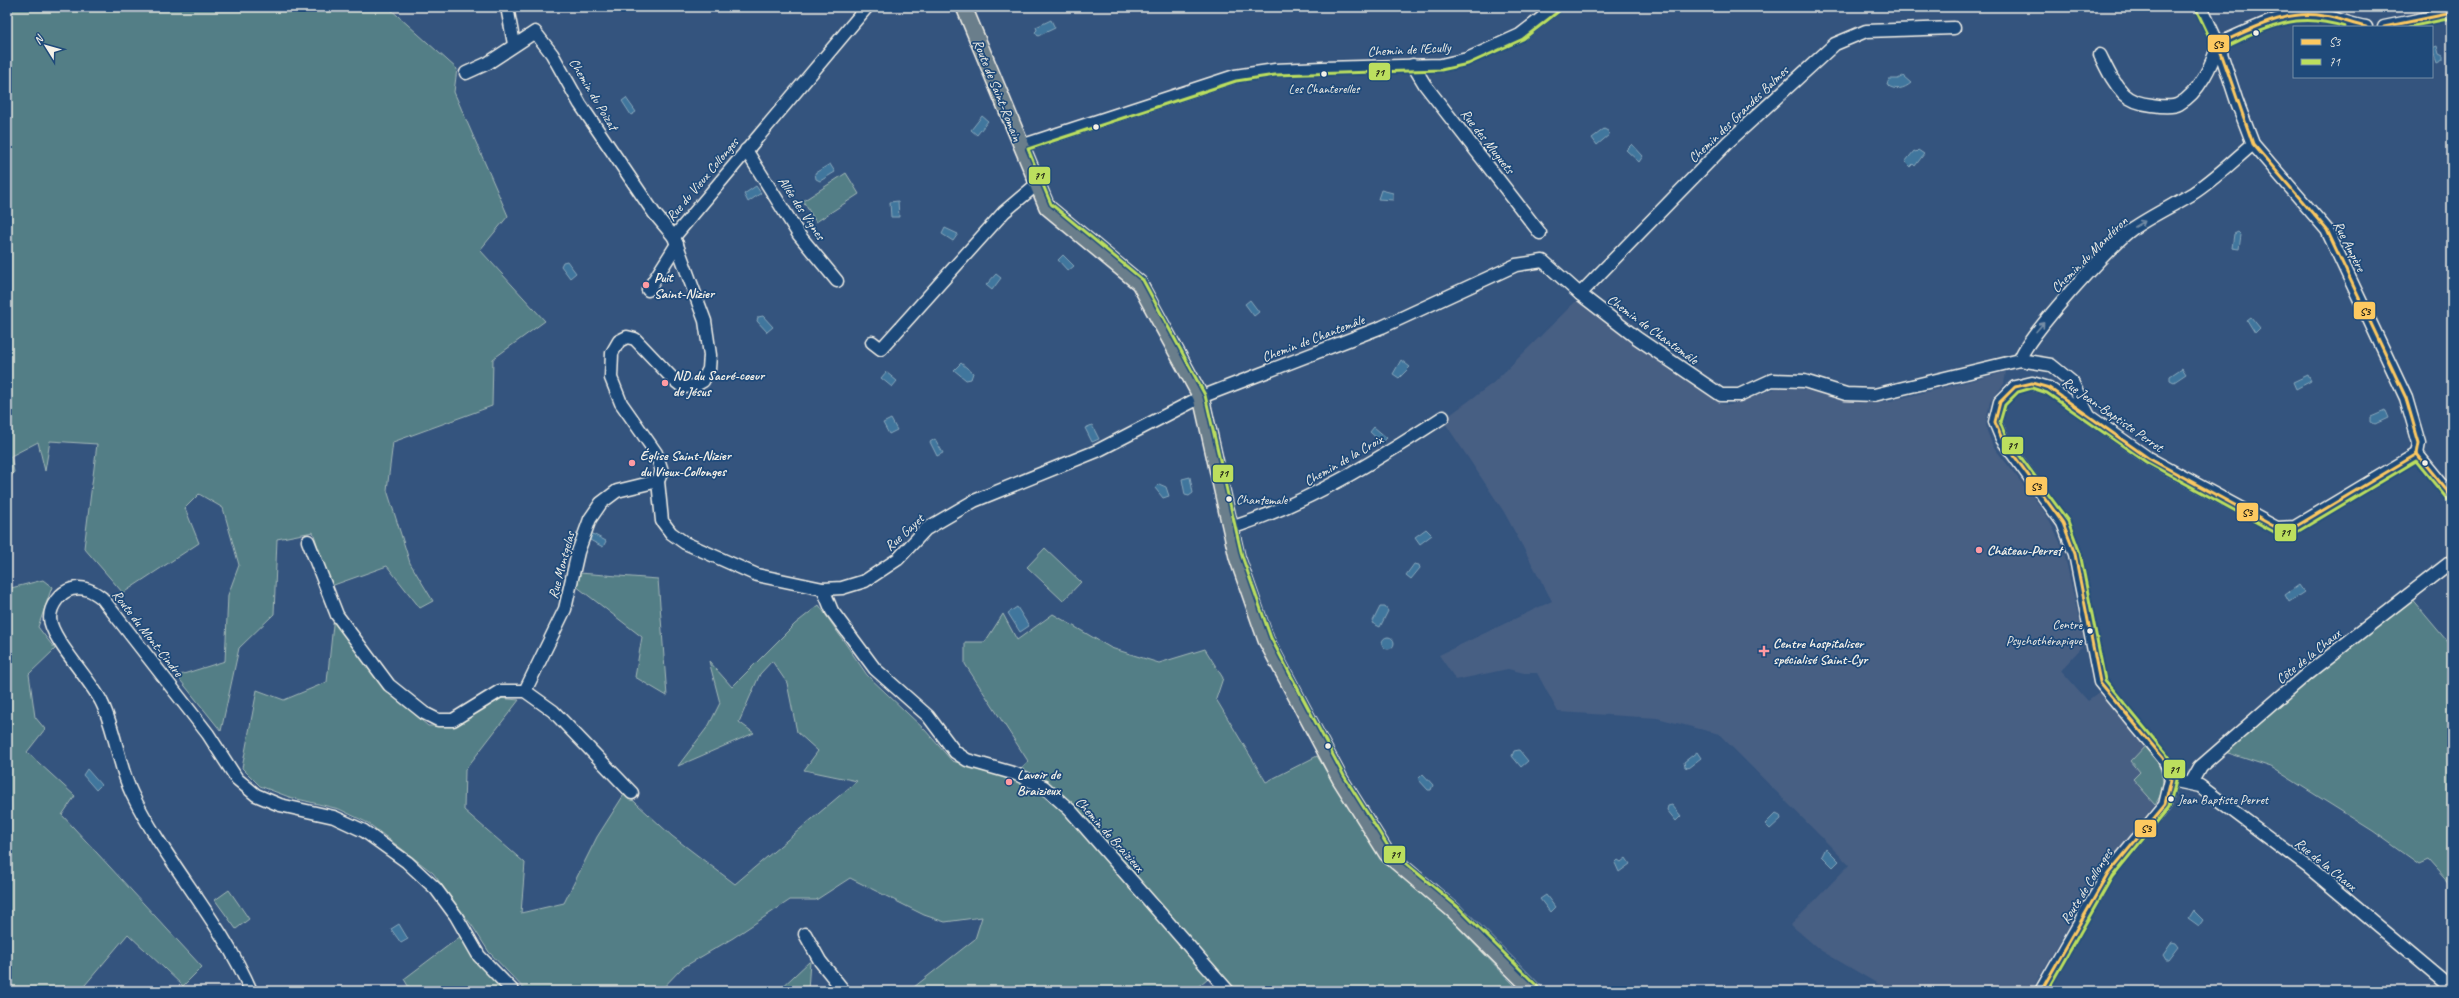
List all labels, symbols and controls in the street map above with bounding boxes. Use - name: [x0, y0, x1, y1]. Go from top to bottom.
- north arrow: [26, 26, 66, 66]
- legend: [2293, 26, 2433, 78]
- unlabelled marker: [2251, 28, 2261, 38]
- text: N: [30, 31, 47, 47]
- line badge: S3: [2207, 34, 2230, 53]
- text: S3: [2329, 34, 2342, 50]
- street label: Route de Saint-Romain: [969, 37, 1026, 144]
- text: S3: [2213, 37, 2224, 51]
- street label: Chemin de l'Ecully: [1367, 39, 1452, 60]
- text: 71: [2329, 54, 2340, 70]
- street label: Chemin du Poizat: [565, 55, 623, 135]
- street label: Chemin des Grandes Balmes: [1685, 61, 1793, 167]
- line badge: 71: [1368, 62, 1391, 81]
- text: 71: [1374, 65, 1385, 79]
- marker: Les Chanterelles: [1319, 69, 1329, 79]
- place label: Les Chanterelles: [1288, 81, 1361, 97]
- street label: Rue des Muguets: [1457, 105, 1519, 178]
- unlabelled marker: [1091, 122, 1101, 132]
- street label: Rue du Vieux Collonges: [663, 133, 743, 224]
- line badge: 71: [1028, 166, 1051, 185]
- text: 71: [1034, 168, 1045, 182]
- street label: Allée des Vignes: [774, 173, 830, 244]
- street label: Chemin du Mandéron: [2047, 212, 2132, 296]
- street label: Rue Ampère: [2330, 218, 2370, 276]
- one-way arrow: [2134, 220, 2146, 228]
- place label: Puit Saint-Nizier: [654, 269, 716, 302]
- marker: Puit Saint-Nizier: [641, 280, 651, 290]
- street label: Chemin de Chantemâle: [1604, 291, 1703, 369]
- line badge: S3: [2353, 301, 2376, 320]
- text: S3: [2360, 304, 2371, 318]
- street label: Chemin de Chantemâle: [1260, 311, 1368, 366]
- one-way arrow: [2036, 322, 2045, 333]
- place label: ND du Sacré-coeur de Jésus: [673, 367, 766, 400]
- street label: Rue Jean-Baptiste Perret: [2059, 373, 2168, 456]
- marker: ND du Sacré-coeur de Jésus: [660, 378, 670, 388]
- street label: Chemin de la Croix: [1301, 431, 1387, 490]
- line badge: 71: [2001, 436, 2024, 455]
- text: 71: [2007, 438, 2018, 452]
- place label: Église Saint-Nizier du Vieux-Collonges: [640, 447, 733, 480]
- marker: Église Saint-Nizier du Vieux-Collonges: [627, 458, 637, 468]
- unlabelled marker: [2420, 458, 2430, 468]
- line badge: 71: [1212, 464, 1234, 483]
- text: 71: [1218, 466, 1229, 480]
- line badge: S3: [2025, 476, 2048, 496]
- text: S3: [2031, 479, 2042, 493]
- place label: Chantemale: [1236, 492, 1288, 508]
- marker: Chantemale: [1224, 494, 1234, 504]
- line badge: S3: [2236, 502, 2259, 522]
- text: S3: [2242, 505, 2253, 519]
- street label: Rue Gayet: [881, 509, 929, 554]
- line badge: 71: [2274, 523, 2297, 542]
- text: 71: [2280, 525, 2291, 539]
- street label: Rue Montgelas: [544, 529, 579, 600]
- place label: Château-Perret: [1987, 542, 2064, 559]
- marker: Château-Perret: [1974, 545, 1984, 555]
- street label: Route du Mont-Cindre: [108, 587, 188, 681]
- place label: Centre Psychothérapique: [2006, 617, 2083, 649]
- street label: Côte de la Chaux: [2273, 624, 2345, 688]
- marker: Centre Psychothérapique: [2085, 626, 2095, 636]
- place label: Centre hospitaliser spécialisé Saint-Cyr: [1773, 635, 1869, 668]
- marker: Centre hospitaliser spécialisé Saint-Cyr: [1758, 645, 1770, 657]
- unlabelled marker: [1323, 741, 1333, 751]
- line badge: 71: [2163, 759, 2186, 779]
- text: 71: [2169, 762, 2180, 776]
- place label: Lavoir de Braizieux: [1017, 766, 1061, 799]
- marker: Lavoir de Braizieux: [1004, 777, 1014, 787]
- place label: Jean Baptiste Perret: [2177, 792, 2270, 808]
- street label: Chemin de Braizieux: [1072, 793, 1148, 876]
- marker: Jean Baptiste Perret: [2166, 794, 2176, 804]
- line badge: S3: [2134, 819, 2157, 838]
- text: S3: [2141, 821, 2152, 835]
- street label: Rue de la Chaux: [2292, 834, 2361, 895]
- line badge: 71: [1383, 845, 1406, 864]
- street label: Route de Collonges: [2057, 845, 2117, 927]
- text: 71: [1390, 847, 1401, 861]

